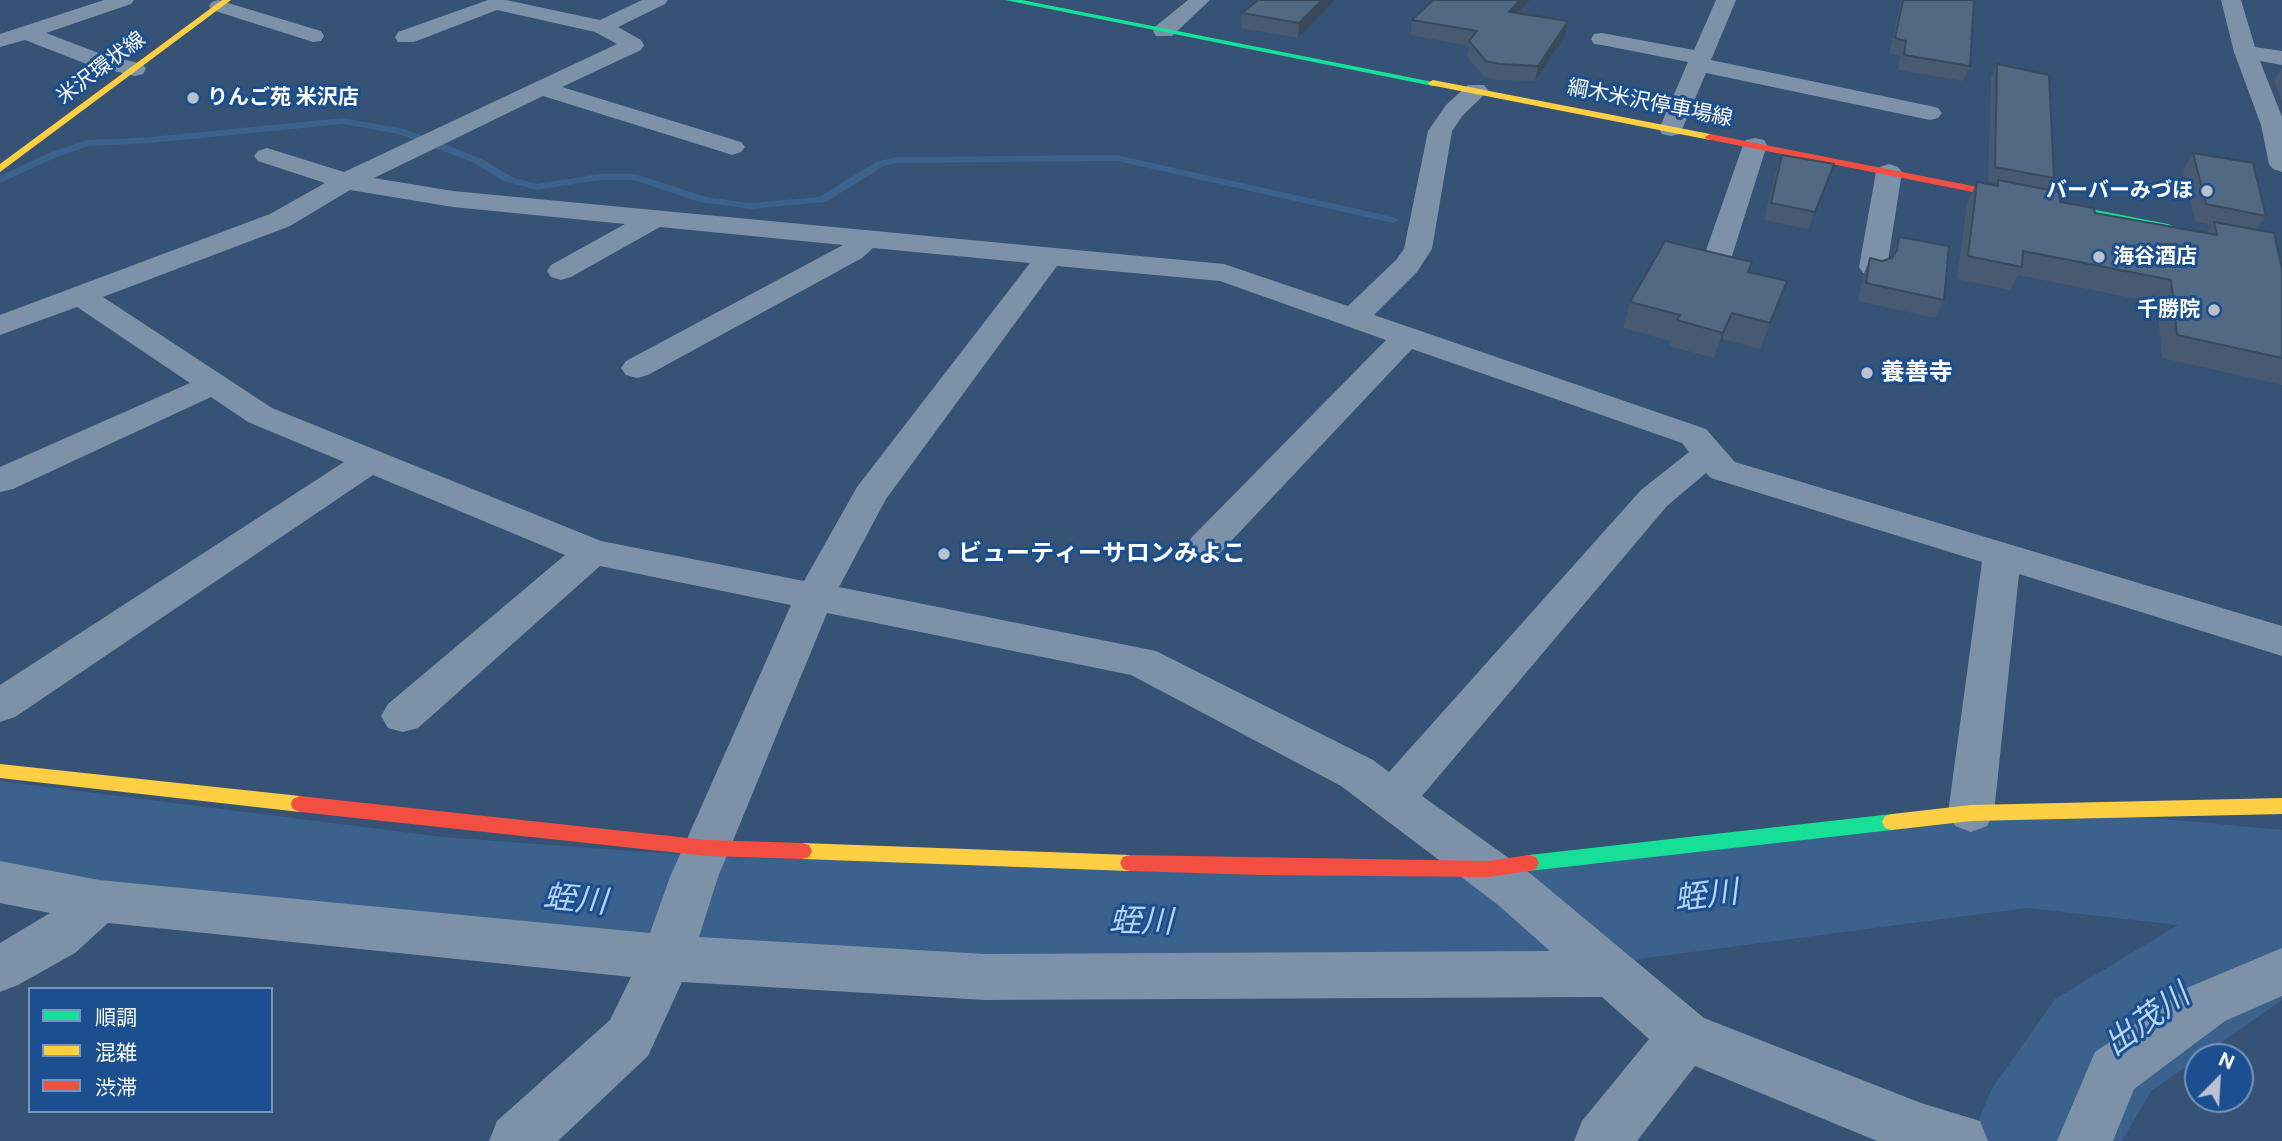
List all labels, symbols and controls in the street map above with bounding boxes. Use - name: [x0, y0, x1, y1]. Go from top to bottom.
- street label: 米沢環状線: [51, 26, 151, 110]
- street label: 綱木米沢停車場線: [1565, 75, 1735, 131]
- place label: りんご苑 米沢店: [207, 85, 359, 111]
- marker: りんご苑 米沢店: [185, 90, 201, 106]
- place label: バーバーみづほ: [2046, 178, 2193, 204]
- marker: バーバーみづほ: [2199, 183, 2215, 199]
- place label: 海谷酒店: [2113, 244, 2197, 270]
- marker: 海谷酒店: [2091, 249, 2107, 265]
- place label: 千勝院: [2137, 297, 2200, 323]
- marker: 千勝院: [2206, 302, 2222, 318]
- place label: 養善寺: [1881, 359, 1953, 387]
- marker: 養善寺: [1859, 365, 1875, 381]
- place label: ビューティーサロンみよこ: [958, 540, 1246, 568]
- marker: ビューティーサロンみよこ: [936, 546, 952, 562]
- water label: 蛭川: [1672, 873, 1740, 919]
- water label: 蛭川: [541, 878, 609, 922]
- water label: 蛭川: [1109, 902, 1173, 942]
- water label: 出茂川: [2097, 976, 2197, 1064]
- legend: [28, 987, 273, 1113]
- text: 順調: [95, 1005, 137, 1030]
- text: 混雑: [95, 1040, 137, 1065]
- north arrow: [2184, 1043, 2254, 1113]
- text: N: [2215, 1048, 2238, 1074]
- text: 渋滞: [95, 1075, 137, 1100]

